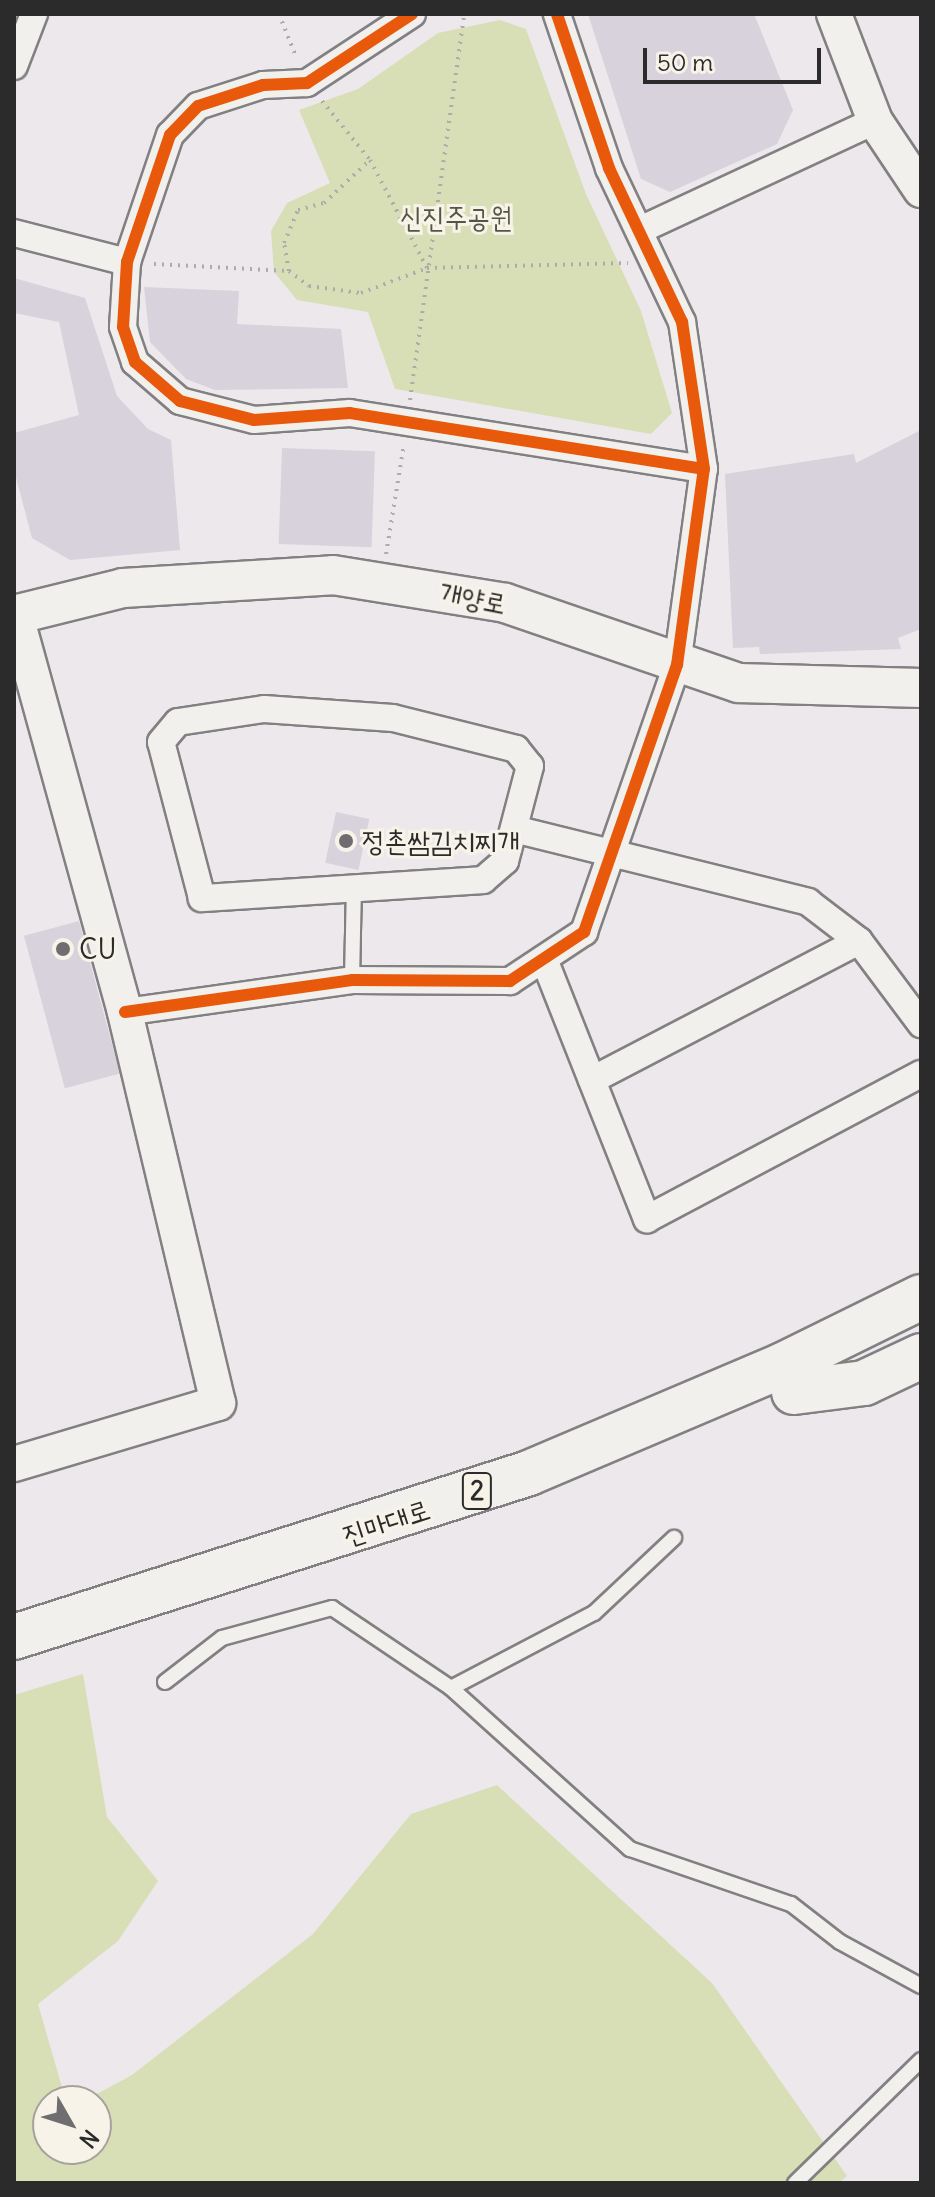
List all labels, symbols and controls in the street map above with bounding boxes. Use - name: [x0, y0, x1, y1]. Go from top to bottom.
- scale bar: [647, 32, 825, 82]
- text: 50 m: [657, 47, 713, 77]
- park label: 신진주공원: [400, 200, 512, 234]
- street label: 개양로: [437, 575, 509, 621]
- place label: 정촌쌈김치찌개: [362, 824, 520, 858]
- marker: 정촌쌈김치찌개: [337, 832, 355, 850]
- place label: CU: [79, 932, 117, 966]
- marker: CU: [54, 940, 72, 958]
- road number: 2: [461, 1469, 493, 1513]
- street label: 진마대로: [338, 1492, 434, 1552]
- north arrow: [32, 2085, 112, 2165]
- text: N: [73, 2124, 105, 2154]

